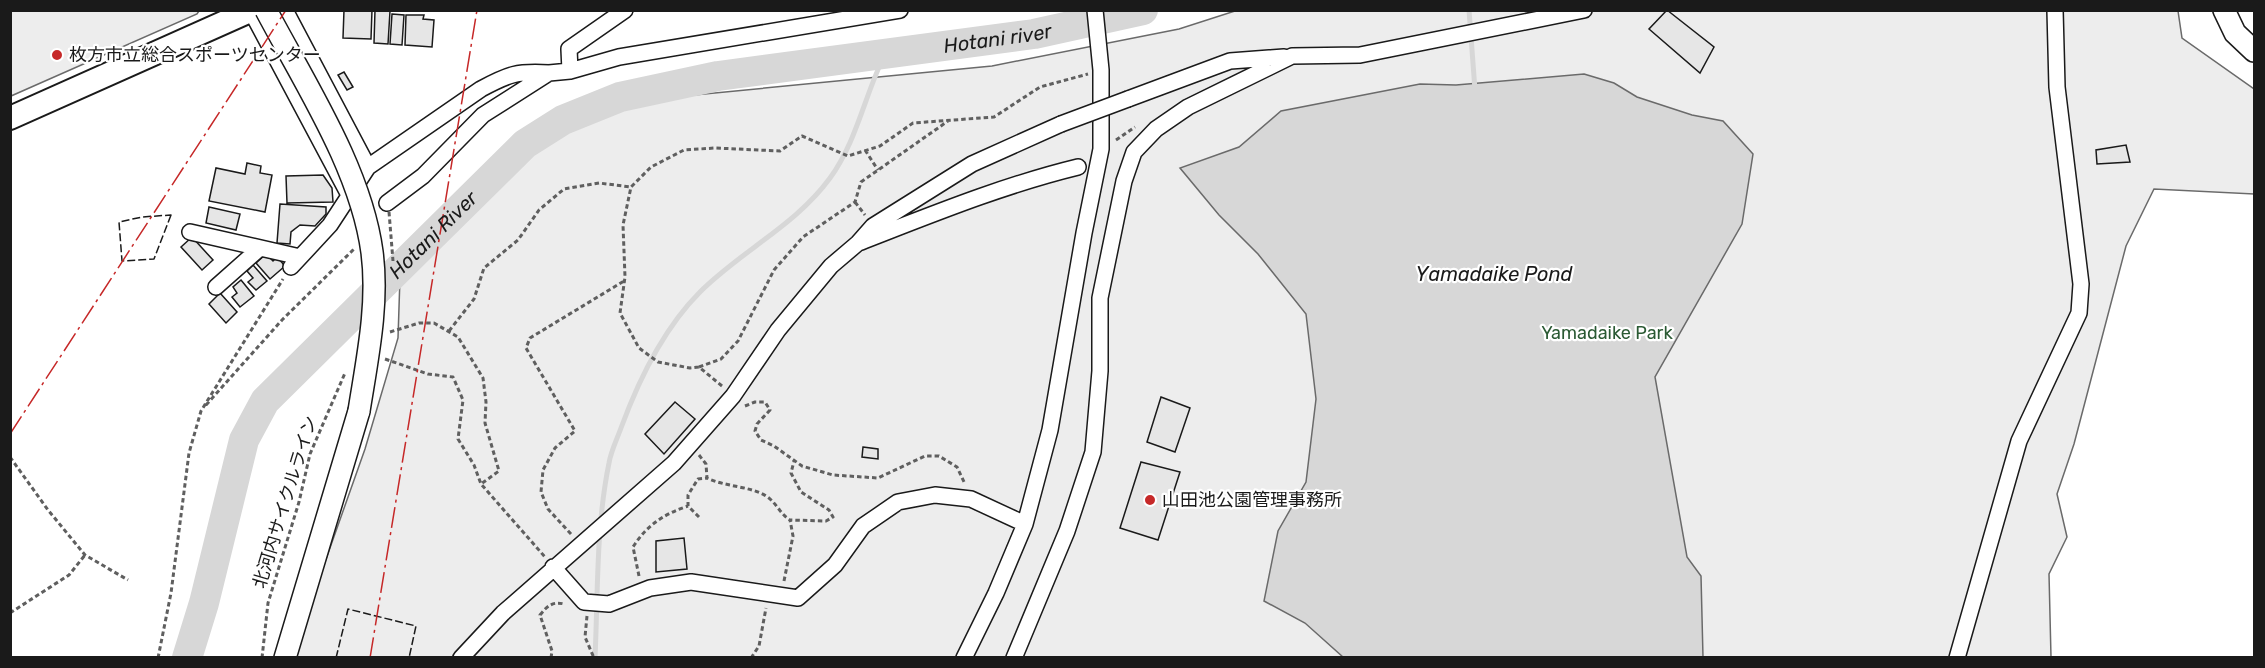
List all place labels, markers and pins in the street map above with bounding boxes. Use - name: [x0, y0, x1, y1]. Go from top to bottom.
- place label: 枚方市立総合スポーツセンター: [69, 44, 321, 66]
- marker: 枚方市立総合スポーツセンター: [50, 48, 64, 62]
- place label: 山田池公園管理事務所: [1162, 489, 1342, 511]
- marker: 山田池公園管理事務所: [1143, 493, 1157, 507]

